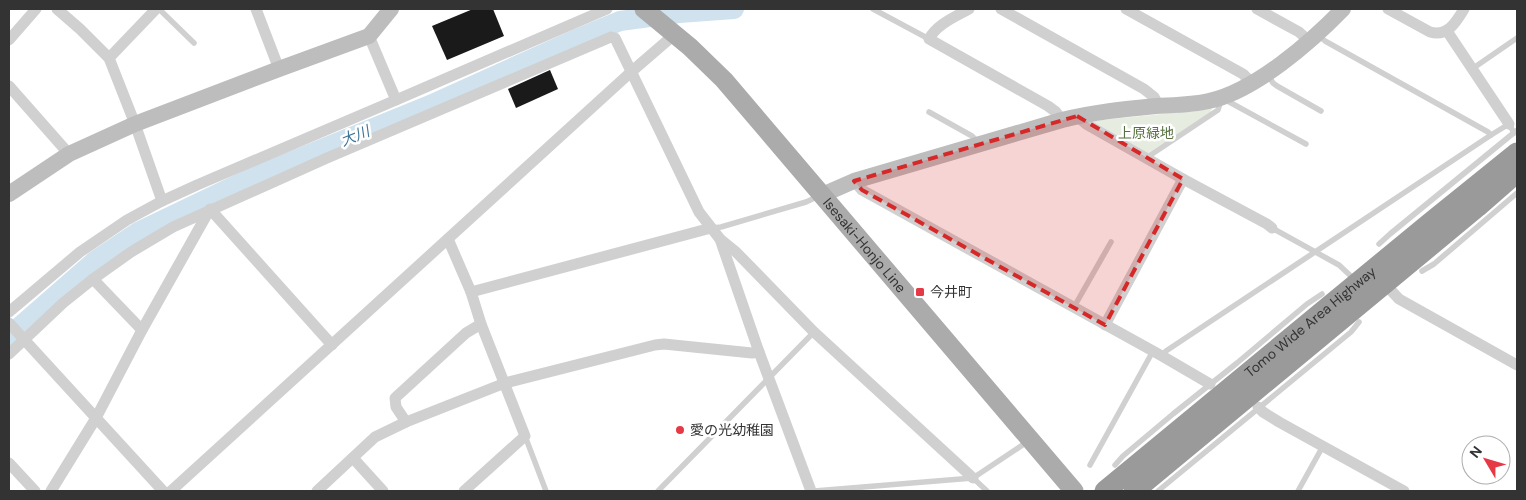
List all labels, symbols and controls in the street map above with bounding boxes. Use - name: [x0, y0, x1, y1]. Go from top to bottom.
- water label: 大川: [337, 120, 375, 151]
- park label: 上原緑地: [1118, 124, 1174, 142]
- street label: Isesaki-Honjo Line: [819, 194, 910, 296]
- street label: Tomo Wide Area Highway: [1241, 262, 1380, 381]
- place label: 今井町: [930, 283, 972, 301]
- marker: 今井町: [914, 286, 926, 298]
- place label: 愛の光幼稚園: [690, 421, 774, 439]
- marker: 愛の光幼稚園: [674, 424, 686, 436]
- north arrow: [1461, 435, 1511, 485]
- text: N: [1466, 442, 1486, 462]

